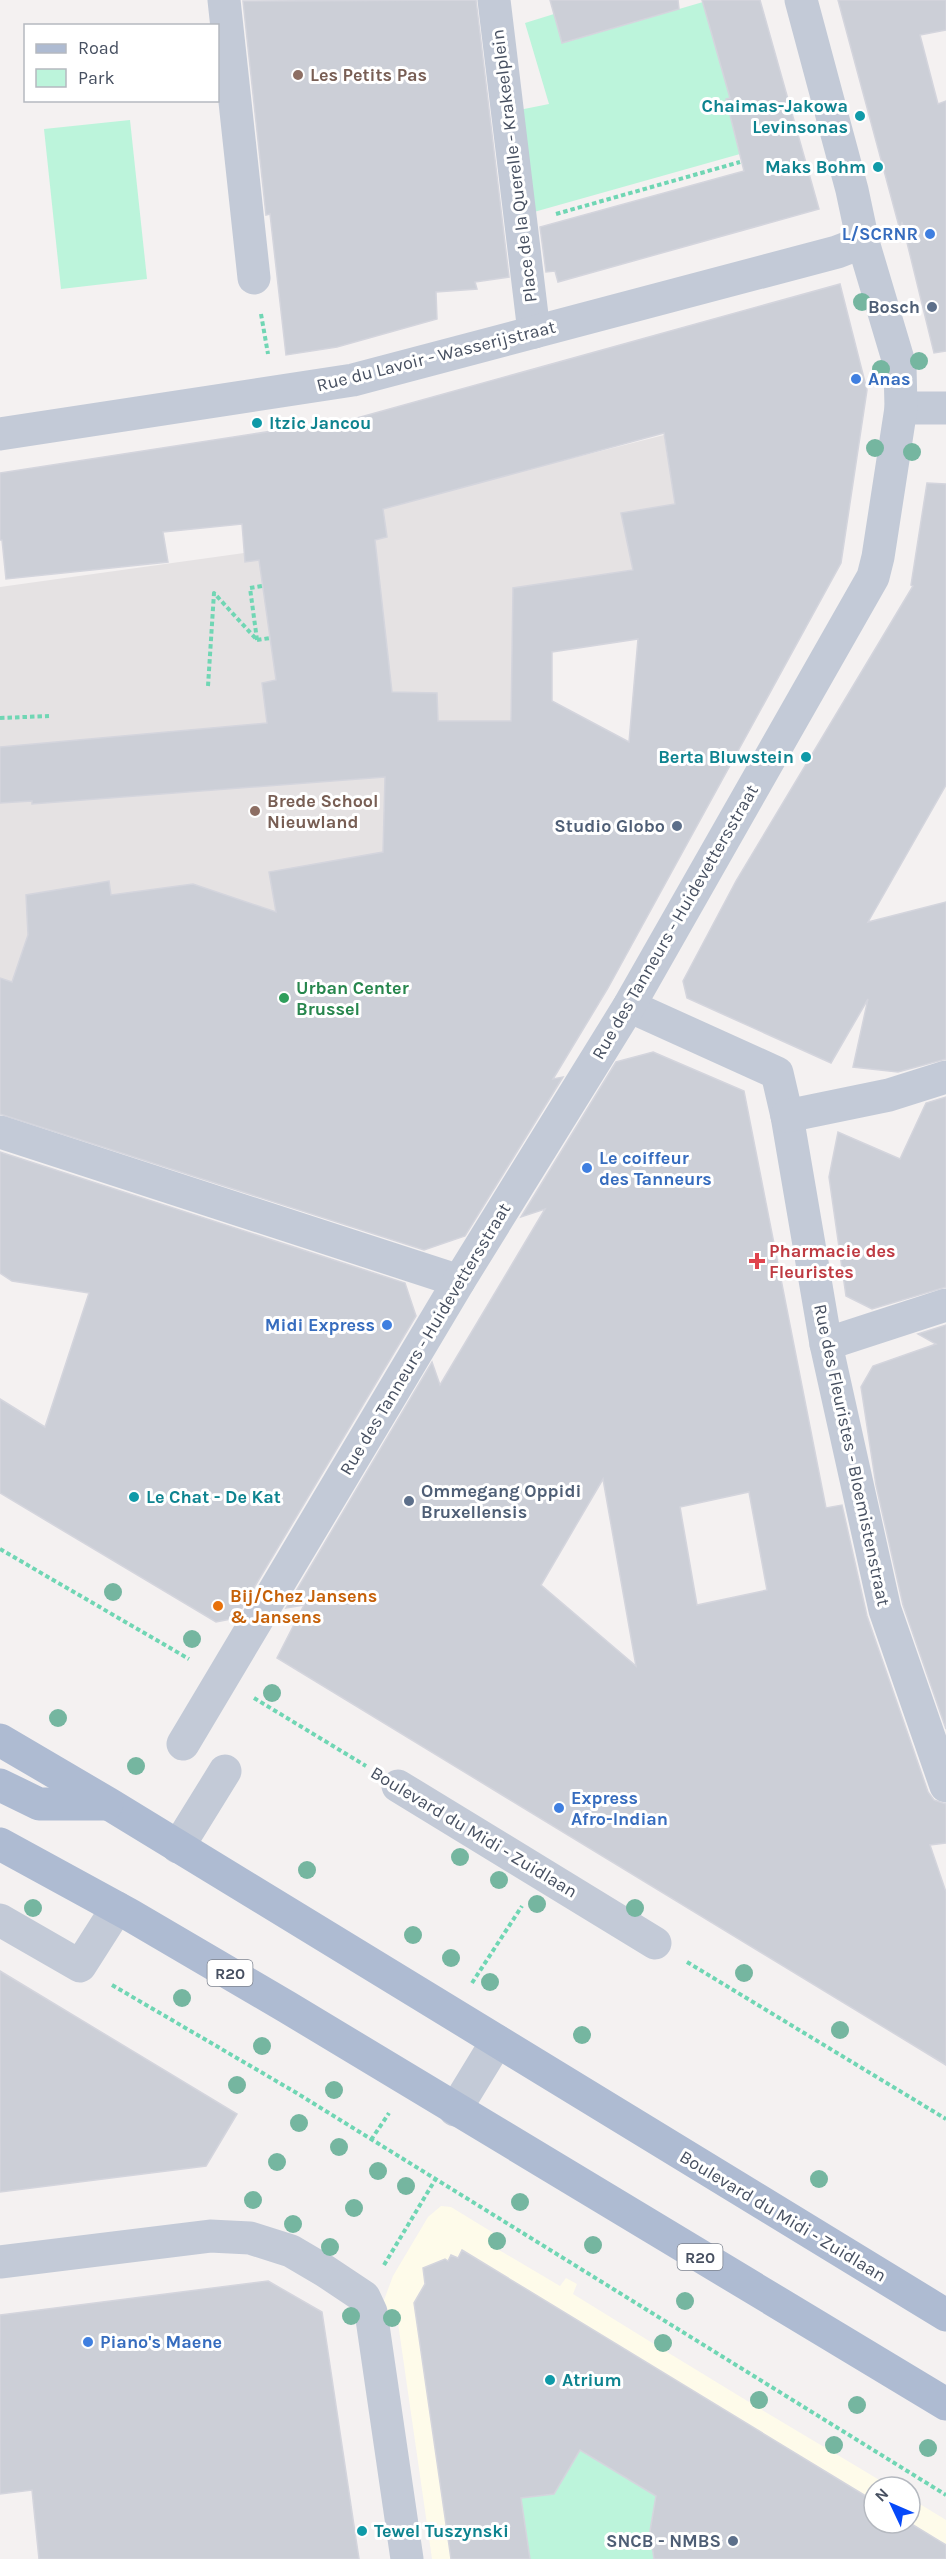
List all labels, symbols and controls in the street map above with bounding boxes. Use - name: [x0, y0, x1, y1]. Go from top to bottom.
- legend: [24, 24, 219, 102]
- street label: Place de la Querelle - Krakeelplein: [486, 28, 542, 304]
- text: Road: [78, 37, 119, 59]
- place label: Les Petits Pas: [310, 64, 427, 86]
- text: Park: [78, 67, 115, 89]
- marker: Les Petits Pas: [291, 68, 305, 82]
- place label: Chaimas-Jakowa Levinsonas: [702, 95, 848, 138]
- marker: Chaimas-Jakowa Levinsonas: [853, 109, 867, 123]
- place label: Maks Bohm: [765, 156, 866, 178]
- marker: Maks Bohm: [871, 160, 885, 174]
- place label: L/SCRNR: [842, 223, 918, 245]
- marker: L/SCRNR: [923, 227, 937, 241]
- place label: Bosch: [868, 296, 920, 318]
- marker: Bosch: [925, 300, 939, 314]
- street label: Rue du Lavoir - Wasserijstraat: [314, 316, 558, 396]
- place label: Anas: [868, 368, 911, 390]
- marker: Anas: [849, 372, 863, 386]
- place label: Itzic Jancou: [269, 412, 371, 434]
- marker: Itzic Jancou: [250, 416, 264, 430]
- place label: Berta Bluwstein: [658, 746, 794, 768]
- marker: Berta Bluwstein: [799, 750, 813, 764]
- street label: Rue des Tanneurs - Huidevettersstraat: [587, 780, 763, 1063]
- place label: Brede School Nieuwland: [267, 790, 379, 833]
- marker: Brede School Nieuwland: [248, 804, 262, 818]
- place label: Studio Globo: [554, 815, 665, 837]
- marker: Studio Globo: [670, 819, 684, 833]
- place label: Urban Center Brussel: [296, 977, 409, 1020]
- marker: Urban Center Brussel: [277, 991, 291, 1005]
- place label: Le coiffeur des Tanneurs: [599, 1147, 712, 1190]
- marker: Le coiffeur des Tanneurs: [580, 1161, 594, 1175]
- street label: Rue des Tanneurs - Huidevettersstraat: [335, 1199, 515, 1479]
- place label: Pharmacie des Fleuristes: [769, 1240, 896, 1283]
- marker: Pharmacie des Fleuristes: [750, 1254, 764, 1268]
- street label: Rue des Fleuristes - Bloemistenstraat: [809, 1302, 895, 1608]
- place label: Midi Express: [265, 1314, 375, 1336]
- marker: Midi Express: [380, 1318, 394, 1332]
- place label: Ommegang Oppidi Bruxellensis: [421, 1480, 581, 1523]
- place label: Le Chat - De Kat: [146, 1486, 281, 1508]
- marker: Le Chat - De Kat: [127, 1490, 141, 1504]
- marker: Ommegang Oppidi Bruxellensis: [402, 1494, 416, 1508]
- place label: Bij/Chez Jansens & Jansens: [230, 1585, 377, 1628]
- marker: Bij/Chez Jansens & Jansens: [211, 1599, 225, 1613]
- street label: Boulevard du Midi - Zuidlaan: [367, 1761, 581, 1903]
- place label: Express Afro-Indian: [571, 1787, 668, 1830]
- marker: Express Afro-Indian: [552, 1801, 566, 1815]
- road number: R20: [208, 1960, 252, 1986]
- street label: Boulevard du Midi - Zuidlaan: [676, 2145, 890, 2287]
- road number: R20: [678, 2244, 722, 2270]
- place label: Piano's Maene: [100, 2331, 222, 2353]
- marker: Piano's Maene: [81, 2335, 95, 2349]
- place label: Atrium: [562, 2369, 622, 2391]
- marker: Atrium: [543, 2373, 557, 2387]
- north arrow: [862, 2475, 922, 2535]
- text: N: [871, 2484, 892, 2506]
- place label: Tewel Tuszynski: [374, 2520, 509, 2542]
- marker: Tewel Tuszynski: [355, 2524, 369, 2538]
- place label: SNCB - NMBS: [606, 2530, 721, 2552]
- marker: SNCB - NMBS: [726, 2534, 740, 2548]

